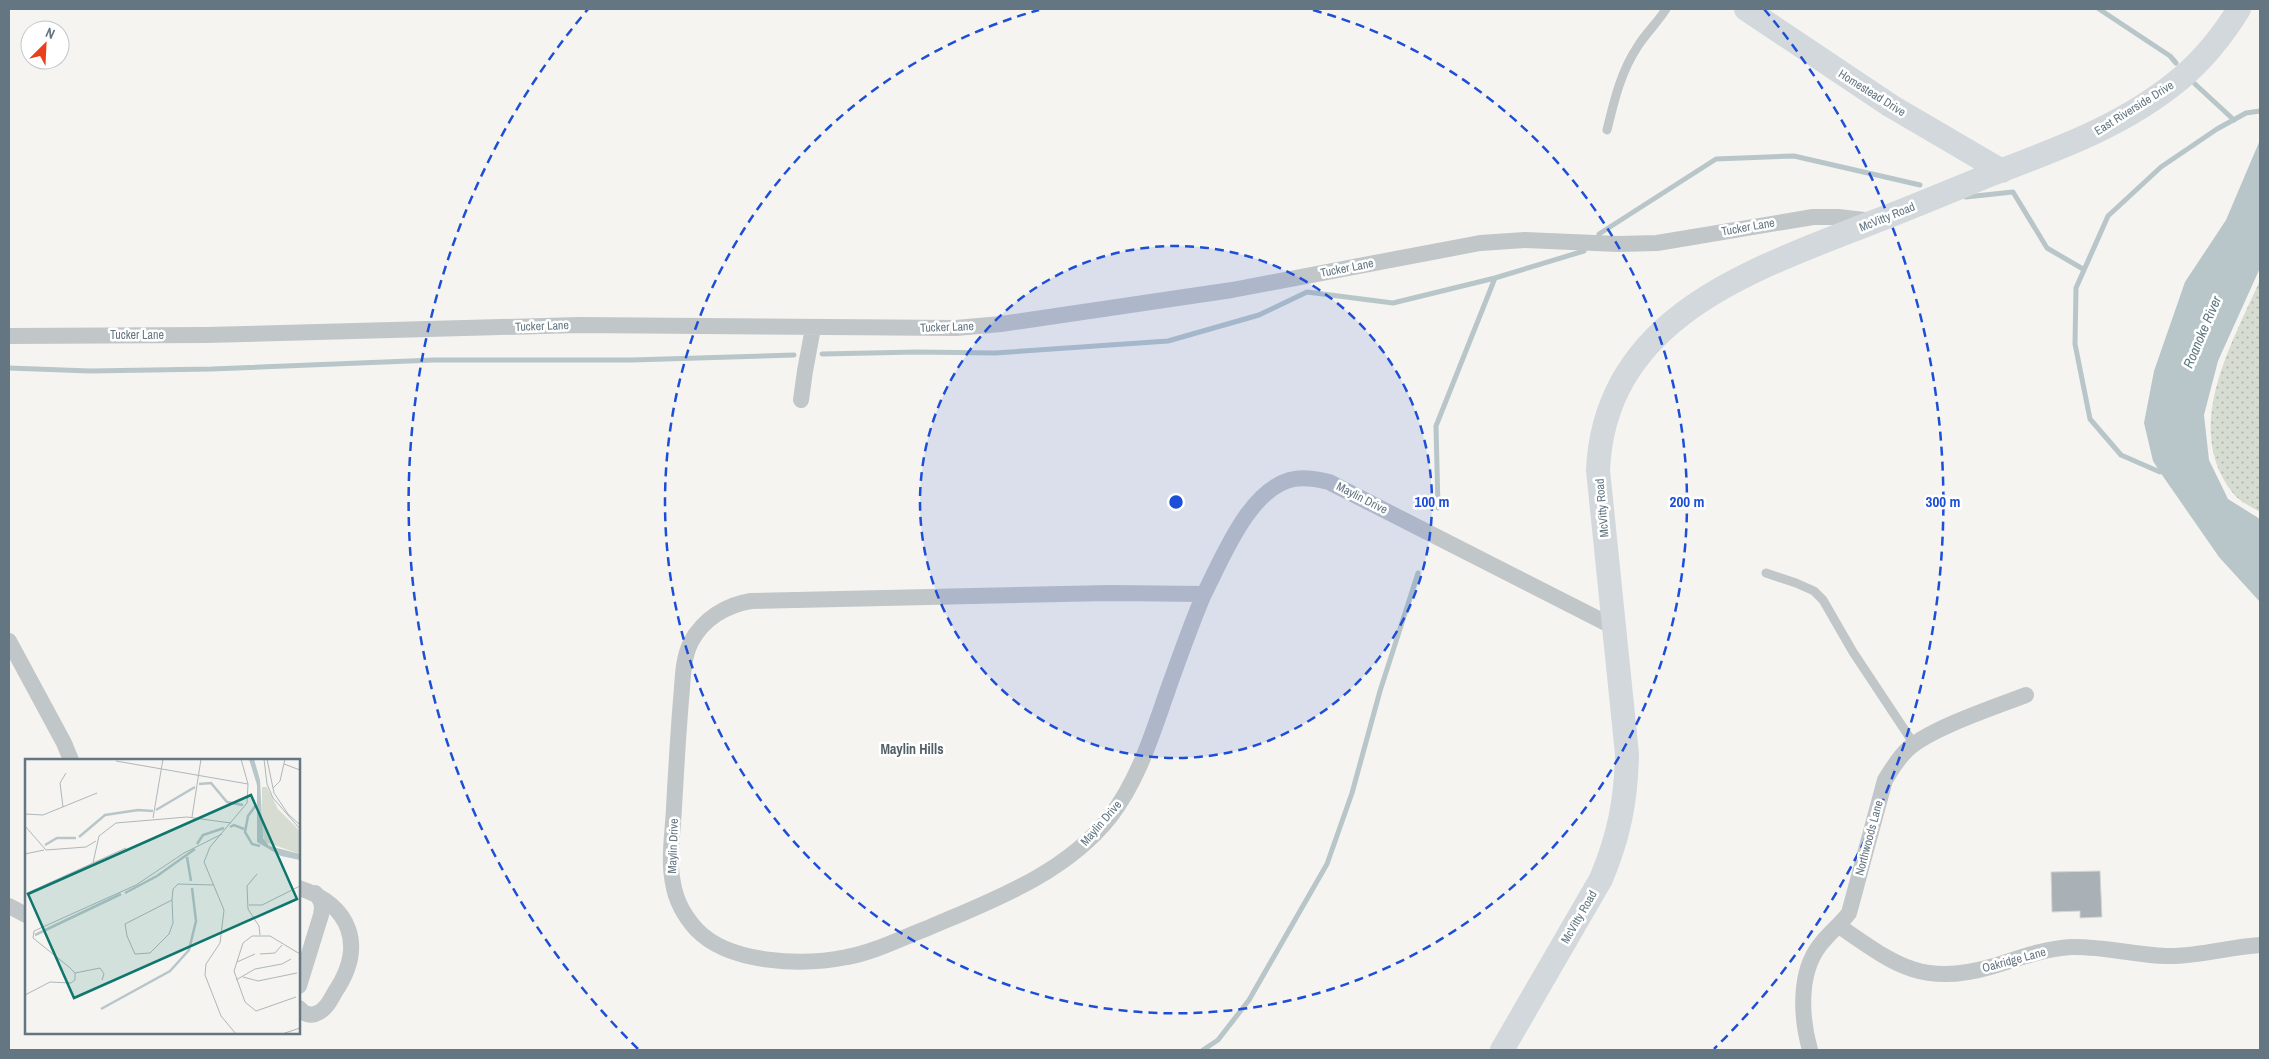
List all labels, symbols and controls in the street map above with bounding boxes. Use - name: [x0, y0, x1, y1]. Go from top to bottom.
- north arrow: [20, 20, 70, 70]
- text: N: [43, 23, 58, 43]
- street label: Homestead Drive: [1835, 66, 1909, 120]
- street label: East Riverside Drive: [2091, 77, 2177, 139]
- street label: McVitty Road: [1857, 199, 1917, 235]
- street label: Tucker Lane: [1720, 214, 1776, 240]
- street label: Tucker Lane: [1319, 255, 1375, 281]
- water label: Roanoke River: [2179, 292, 2226, 371]
- street label: Tucker Lane: [515, 317, 569, 335]
- street label: Tucker Lane: [920, 318, 974, 336]
- street label: Tucker Lane: [110, 327, 164, 343]
- street label: Maylin Drive: [1334, 478, 1390, 518]
- street label: McVitty Road: [1591, 478, 1613, 538]
- text: 100 m: [1415, 491, 1449, 512]
- text: 200 m: [1670, 491, 1704, 512]
- text: 300 m: [1926, 491, 1960, 512]
- centre of rings: [1167, 493, 1185, 511]
- district label: Maylin Hills: [880, 740, 944, 758]
- inset map: [25, 759, 300, 1034]
- street label: Maylin Drive: [1077, 797, 1125, 849]
- street label: Northwoods Lane: [1851, 799, 1887, 877]
- street label: Maylin Drive: [664, 818, 682, 874]
- street label: McVitty Road: [1557, 887, 1601, 947]
- street label: Oakridge Lane: [1980, 944, 2048, 976]

